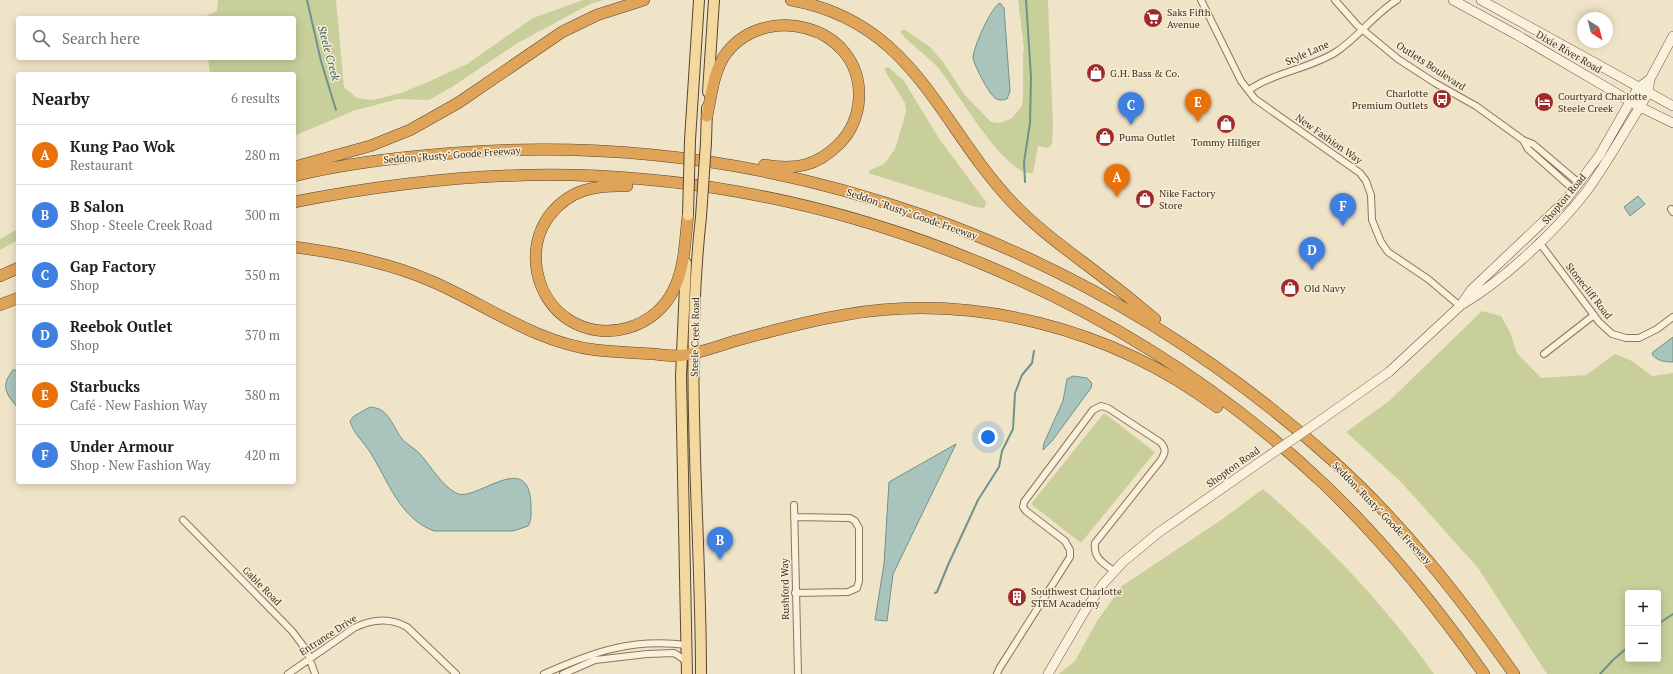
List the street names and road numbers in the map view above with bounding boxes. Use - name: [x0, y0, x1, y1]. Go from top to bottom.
- street label: Dixie River Road: [1534, 28, 1605, 76]
- street label: Style Lane: [1283, 38, 1331, 68]
- street label: Outlets Boulevard: [1394, 39, 1469, 94]
- street label: New Fashion Way: [1293, 111, 1366, 167]
- street label: Seddon "Rusty" Goode Freeway: [383, 144, 522, 166]
- street label: Shopton Road: [1539, 171, 1589, 227]
- street label: Seddon "Rusty" Goode Freeway: [845, 185, 980, 243]
- street label: Stonecliff Road: [1563, 260, 1615, 322]
- street label: Steele Creek Road: [688, 297, 702, 377]
- street label: Shopton Road: [1204, 444, 1263, 490]
- street label: Seddon "Rusty" Goode Freeway: [1330, 459, 1435, 568]
- street label: Rushford Way: [778, 557, 792, 620]
- street label: Gable Road: [240, 564, 285, 609]
- street label: Entrance Drive: [297, 612, 359, 658]

